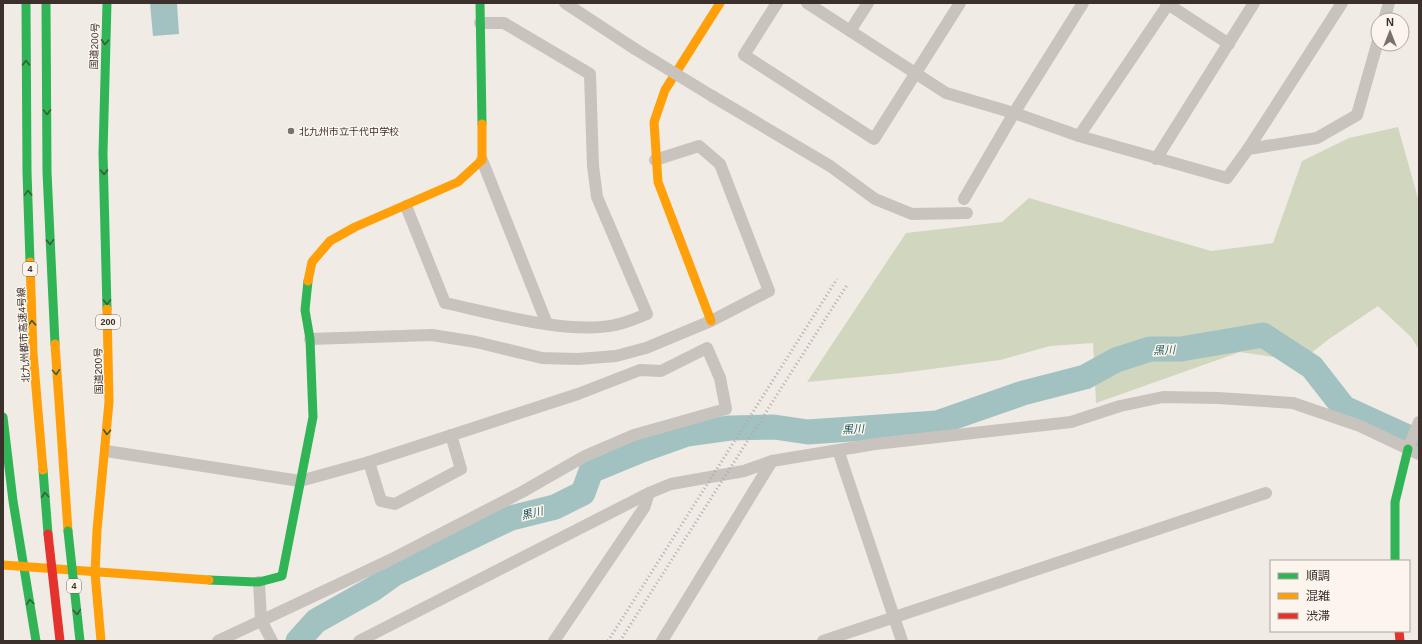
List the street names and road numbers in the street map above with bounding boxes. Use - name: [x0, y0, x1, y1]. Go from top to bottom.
- street label: 国道200号: [88, 22, 101, 70]
- road number: 4: [23, 262, 37, 276]
- street label: 北九州都市高速4号線: [16, 287, 31, 383]
- road number: 200: [96, 315, 120, 329]
- street label: 国道200号: [93, 348, 104, 394]
- road number: 4: [67, 579, 81, 593]

